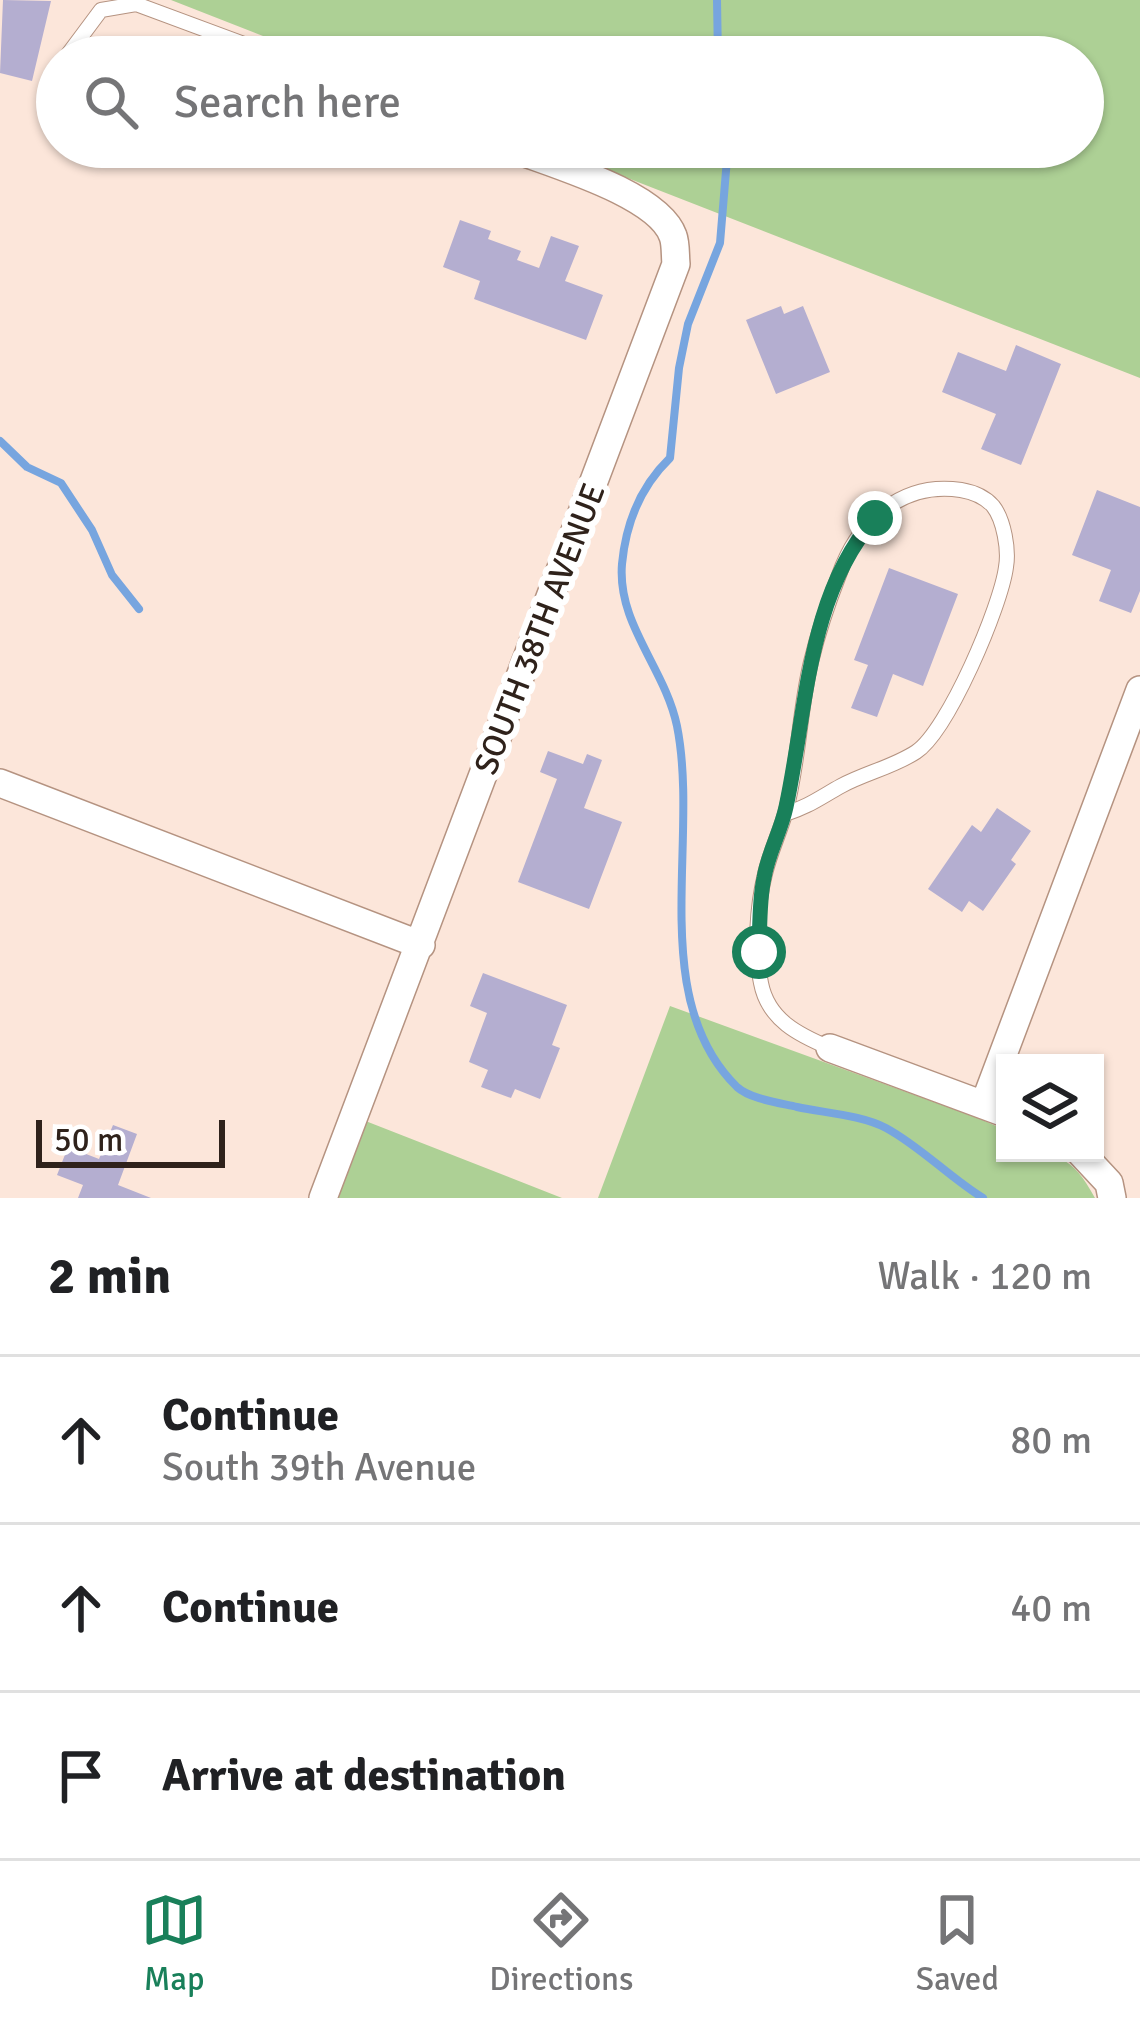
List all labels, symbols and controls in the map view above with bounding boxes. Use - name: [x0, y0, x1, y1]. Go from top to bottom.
- search box: [36, 36, 1104, 168]
- icon: search: [78, 69, 144, 135]
- text: Search here: [174, 75, 401, 130]
- street label: SOUTH 38TH AVENUE: [466, 478, 614, 780]
- route end: [848, 491, 902, 545]
- route start: [732, 925, 786, 979]
- map controls: [996, 1054, 1104, 1162]
- button: layers: [996, 1054, 1104, 1162]
- scale bar: [36, 1114, 225, 1167]
- text: 50 m: [54, 1120, 123, 1161]
- text: 2 min: [48, 1245, 171, 1308]
- text: Walk · 120 m: [878, 1252, 1092, 1300]
- text: Continue: [162, 1388, 339, 1443]
- icon: ahead: [48, 1407, 114, 1473]
- text: 80 m: [1010, 1416, 1092, 1464]
- text: South 39th Avenue: [162, 1443, 476, 1491]
- icon: ahead: [48, 1575, 114, 1641]
- text: Continue: [162, 1580, 339, 1635]
- text: 40 m: [1010, 1584, 1092, 1632]
- icon: arrive: [48, 1743, 114, 1809]
- text: Arrive at destination: [162, 1748, 566, 1803]
- tab: Map: [141, 1887, 207, 2000]
- tab: Directions: [489, 1887, 634, 2000]
- tab: Saved: [916, 1887, 999, 2000]

